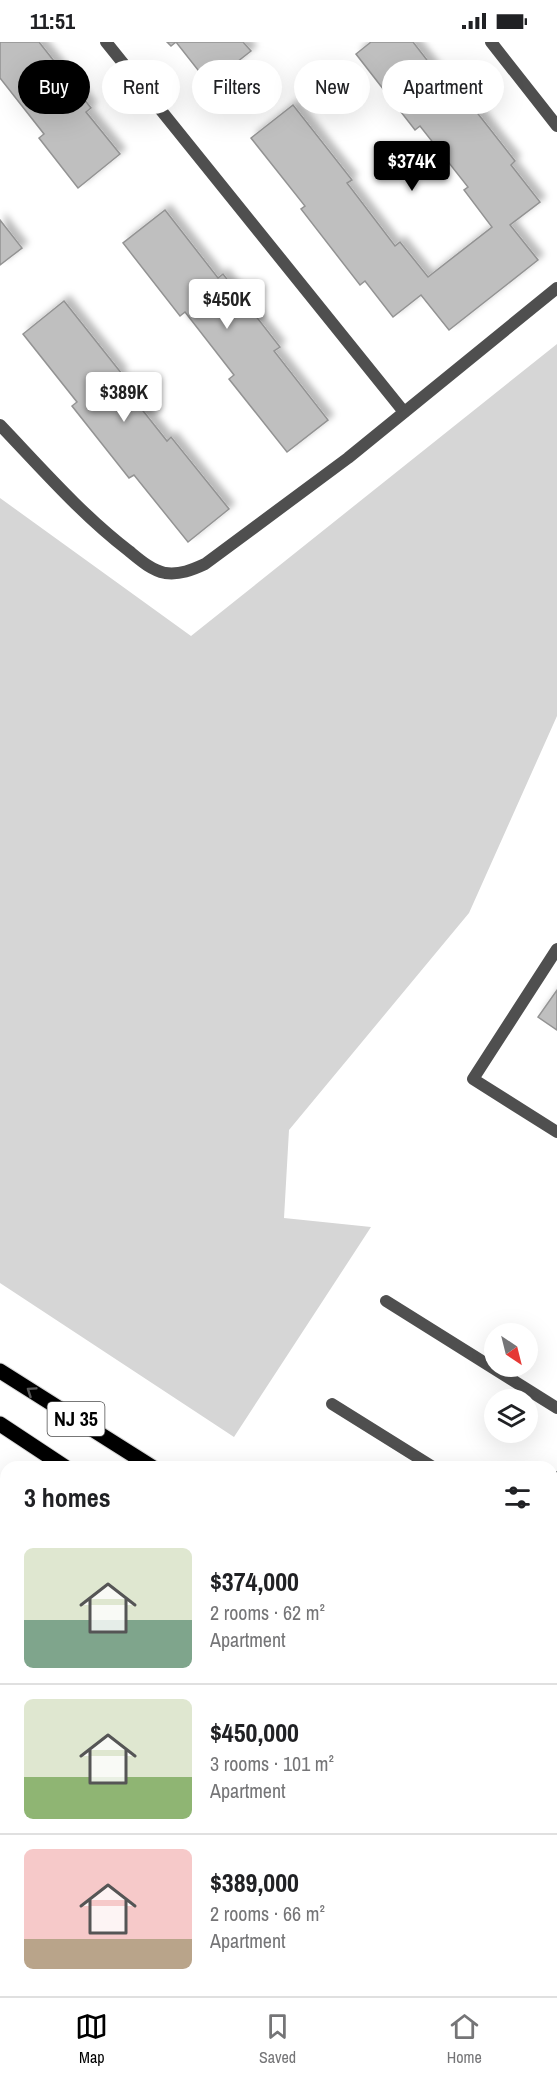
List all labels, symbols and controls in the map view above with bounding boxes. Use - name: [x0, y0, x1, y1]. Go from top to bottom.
- text: 11:51: [30, 6, 75, 36]
- chip: Buy: [18, 60, 90, 114]
- chip: Rent: [102, 60, 180, 114]
- chip: Filters: [192, 60, 282, 114]
- chip: New: [294, 60, 370, 114]
- chip: Apartment: [382, 60, 504, 114]
- pin: $374K: [370, 141, 454, 192]
- text: $374K: [388, 147, 436, 174]
- pin: $450K: [185, 279, 269, 330]
- text: $450K: [203, 285, 251, 312]
- pin: $389K: [82, 372, 166, 423]
- text: $389K: [100, 378, 148, 405]
- north arrow: [484, 1323, 538, 1377]
- map controls: [484, 1323, 538, 1443]
- one-way arrow: [27, 1388, 38, 1399]
- button: layers: [484, 1389, 538, 1443]
- road number: NJ 35: [48, 1402, 104, 1436]
- text: 3 homes: [24, 1480, 111, 1515]
- icon: filters: [501, 1481, 534, 1514]
- text: $374,000: [210, 1564, 299, 1599]
- icon: home: [72, 1572, 144, 1644]
- text: 2 rooms · 62 m²: [210, 1599, 325, 1626]
- text: Apartment: [210, 1626, 286, 1653]
- text: $450,000: [210, 1715, 299, 1750]
- icon: home: [72, 1723, 144, 1795]
- text: 3 rooms · 101 m²: [210, 1750, 334, 1777]
- text: Apartment: [210, 1777, 286, 1804]
- text: $389,000: [210, 1865, 299, 1900]
- icon: home: [72, 1873, 144, 1945]
- text: 2 rooms · 66 m²: [210, 1900, 325, 1927]
- text: Apartment: [210, 1927, 286, 1954]
- tab: Map: [75, 2010, 108, 2068]
- tab: Saved: [259, 2010, 296, 2068]
- tab: Home: [447, 2010, 482, 2068]

